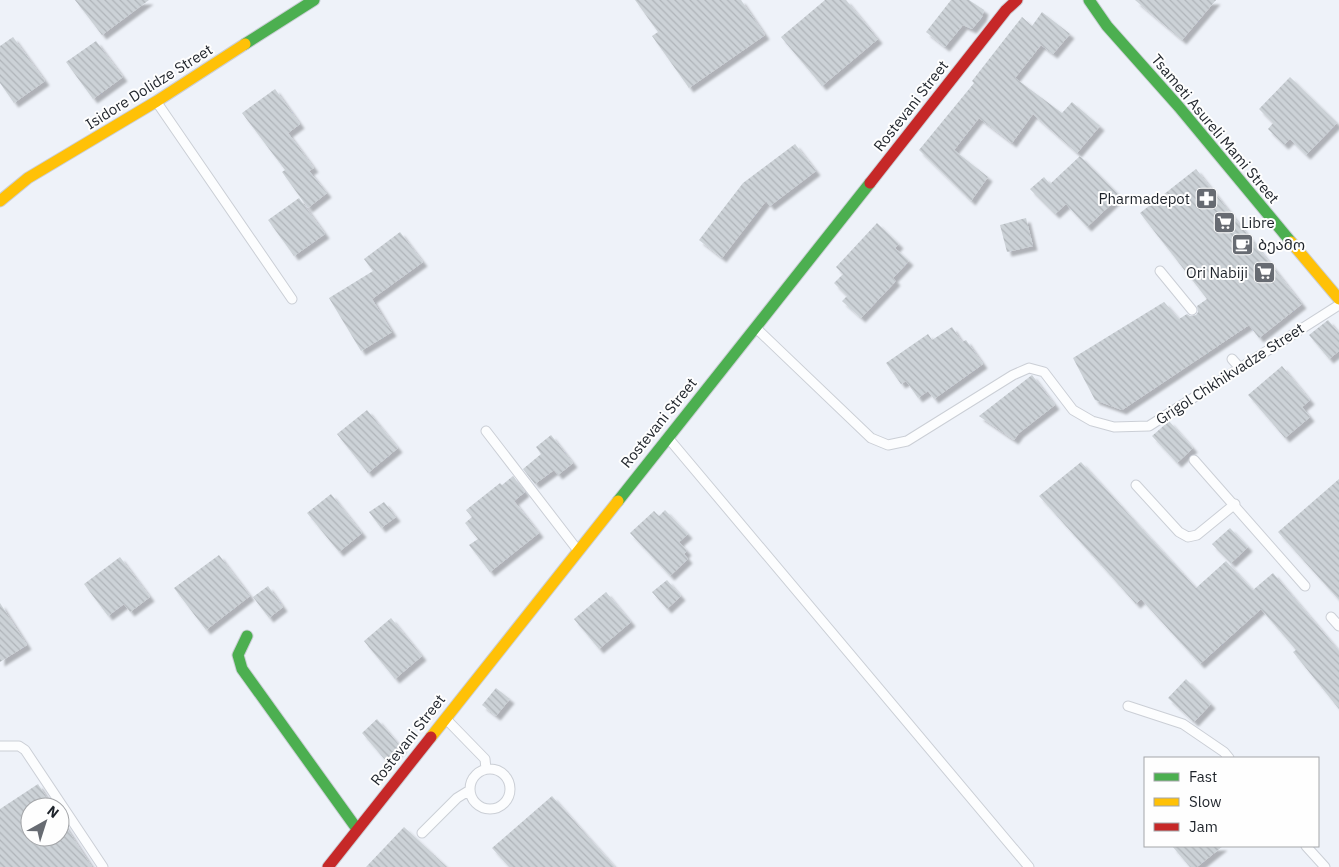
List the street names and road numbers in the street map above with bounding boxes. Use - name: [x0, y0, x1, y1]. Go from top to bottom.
- street label: Isidore Dolidze Street: [82, 40, 216, 133]
- street label: Tsameti Asureli Mami Street: [1147, 50, 1283, 207]
- street label: Rostevani Street: [869, 56, 952, 155]
- street label: Grigol Chkhikvadze Street: [1152, 319, 1307, 429]
- street label: Rostevani Street: [616, 374, 701, 472]
- street label: Rostevani Street: [366, 690, 449, 789]

